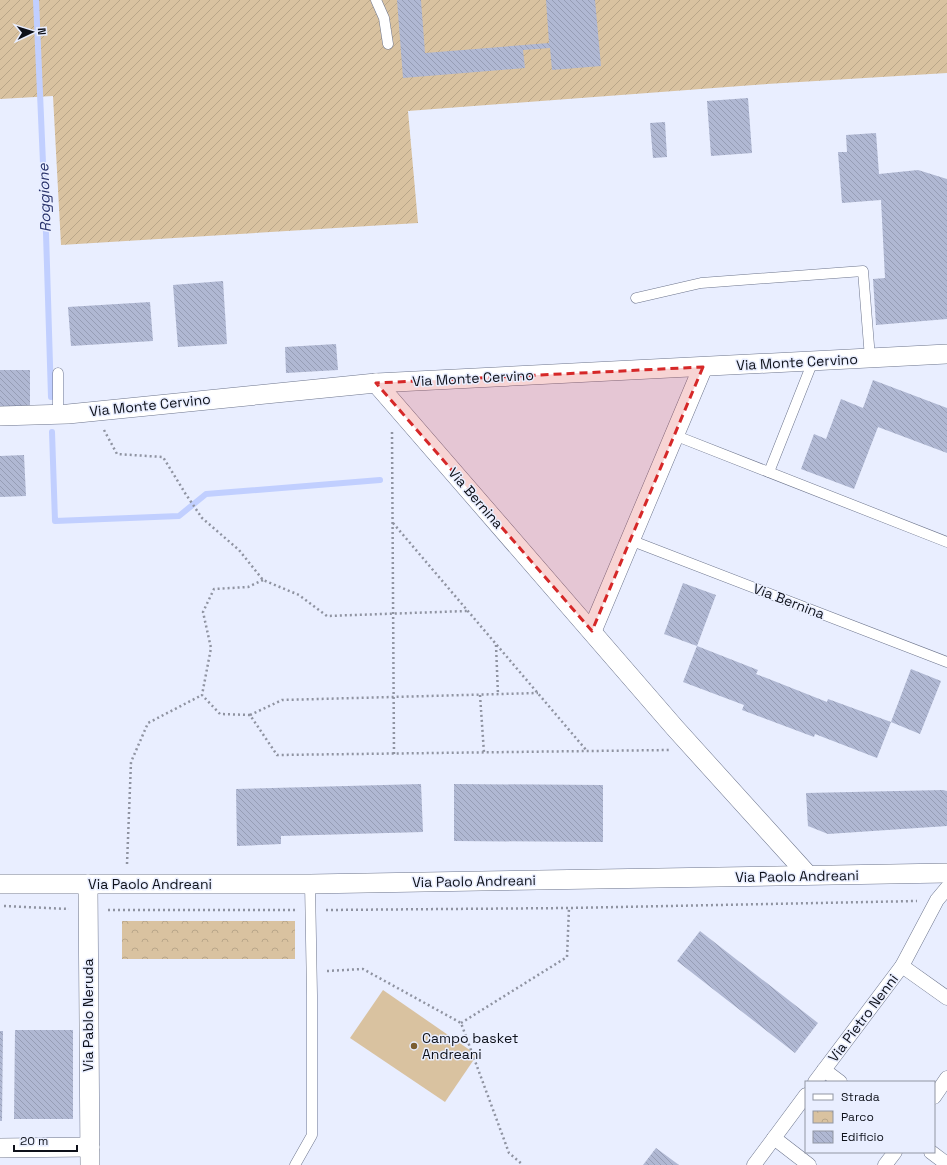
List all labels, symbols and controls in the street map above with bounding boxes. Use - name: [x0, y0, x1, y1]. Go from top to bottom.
- north arrow: [12, 12, 52, 52]
- text: N: [35, 27, 49, 35]
- water label: Roggione: [33, 162, 55, 233]
- street label: Via Monte Cervino: [736, 350, 858, 374]
- street label: Via Monte Cervino: [412, 366, 534, 390]
- street label: Via Monte Cervino: [89, 390, 211, 420]
- street label: Via Bernina: [445, 464, 507, 532]
- street label: Via Bernina: [751, 579, 827, 623]
- street label: Via Paolo Andreani: [735, 866, 859, 886]
- street label: Via Paolo Andreani: [412, 871, 536, 891]
- street label: Via Paolo Andreani: [88, 875, 212, 893]
- street label: Via Pablo Neruda: [79, 958, 97, 1072]
- street label: Via Pietro Nenni: [824, 970, 902, 1066]
- place label: Campo basket Andreani: [422, 1029, 518, 1063]
- marker: Campo basket Andreani: [409, 1041, 419, 1051]
- legend: [805, 1081, 935, 1153]
- text: Strada: [841, 1089, 880, 1105]
- text: Parco: [841, 1109, 874, 1125]
- scale bar: [14, 1127, 77, 1153]
- text: Edificio: [841, 1129, 884, 1145]
- text: 20 m: [20, 1133, 48, 1149]

